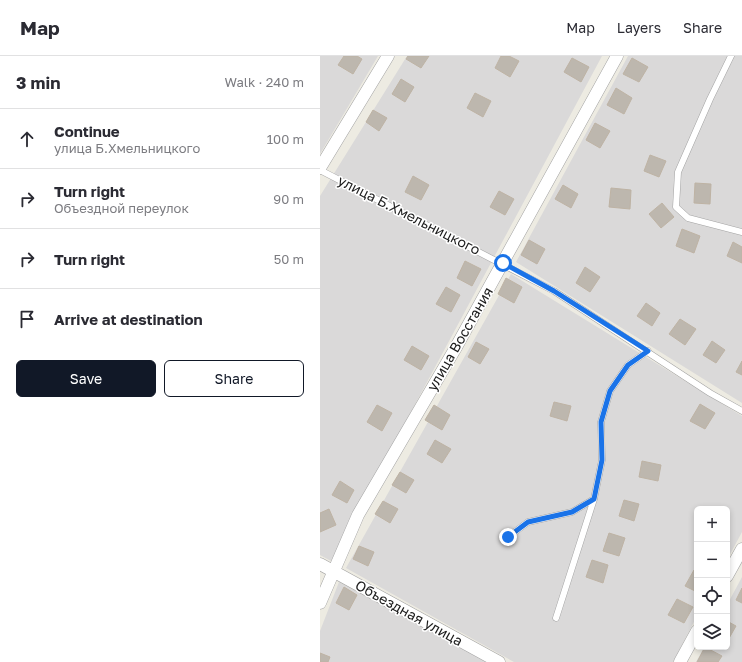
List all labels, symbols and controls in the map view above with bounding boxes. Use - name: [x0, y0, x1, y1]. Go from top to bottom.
- text: Map: [20, 16, 60, 39]
- text: Map: [566, 19, 595, 36]
- text: Layers: [617, 19, 661, 36]
- text: Share: [683, 19, 722, 36]
- text: 3 min: [16, 72, 60, 93]
- text: Walk · 240 m: [225, 74, 304, 90]
- text: Continue: [54, 122, 120, 140]
- icon: ahead: [16, 128, 38, 150]
- text: 100 m: [267, 131, 304, 147]
- text: улица Б.Хмельницкого: [54, 140, 200, 156]
- street label: улица Б.Хмельницкого: [335, 171, 483, 258]
- text: Turn right: [54, 182, 125, 200]
- icon: right: [16, 188, 38, 210]
- text: 90 m: [273, 191, 304, 207]
- text: Объездной переулок: [54, 200, 189, 216]
- icon: right: [16, 248, 38, 270]
- text: Turn right: [54, 250, 125, 268]
- text: 50 m: [274, 251, 304, 267]
- route start: [494, 254, 512, 272]
- street label: улица Восстания: [423, 284, 496, 394]
- icon: arrive: [16, 308, 38, 330]
- text: Arrive at destination: [54, 310, 203, 328]
- button: Save: [16, 360, 156, 397]
- button: Share: [164, 360, 304, 397]
- map controls: [694, 506, 730, 650]
- button: +: [694, 506, 730, 542]
- route end: [499, 528, 517, 546]
- button: −: [694, 542, 730, 578]
- street label: Объездная улица: [353, 576, 466, 649]
- button: locate: [694, 578, 730, 614]
- button: layers: [694, 614, 730, 650]

